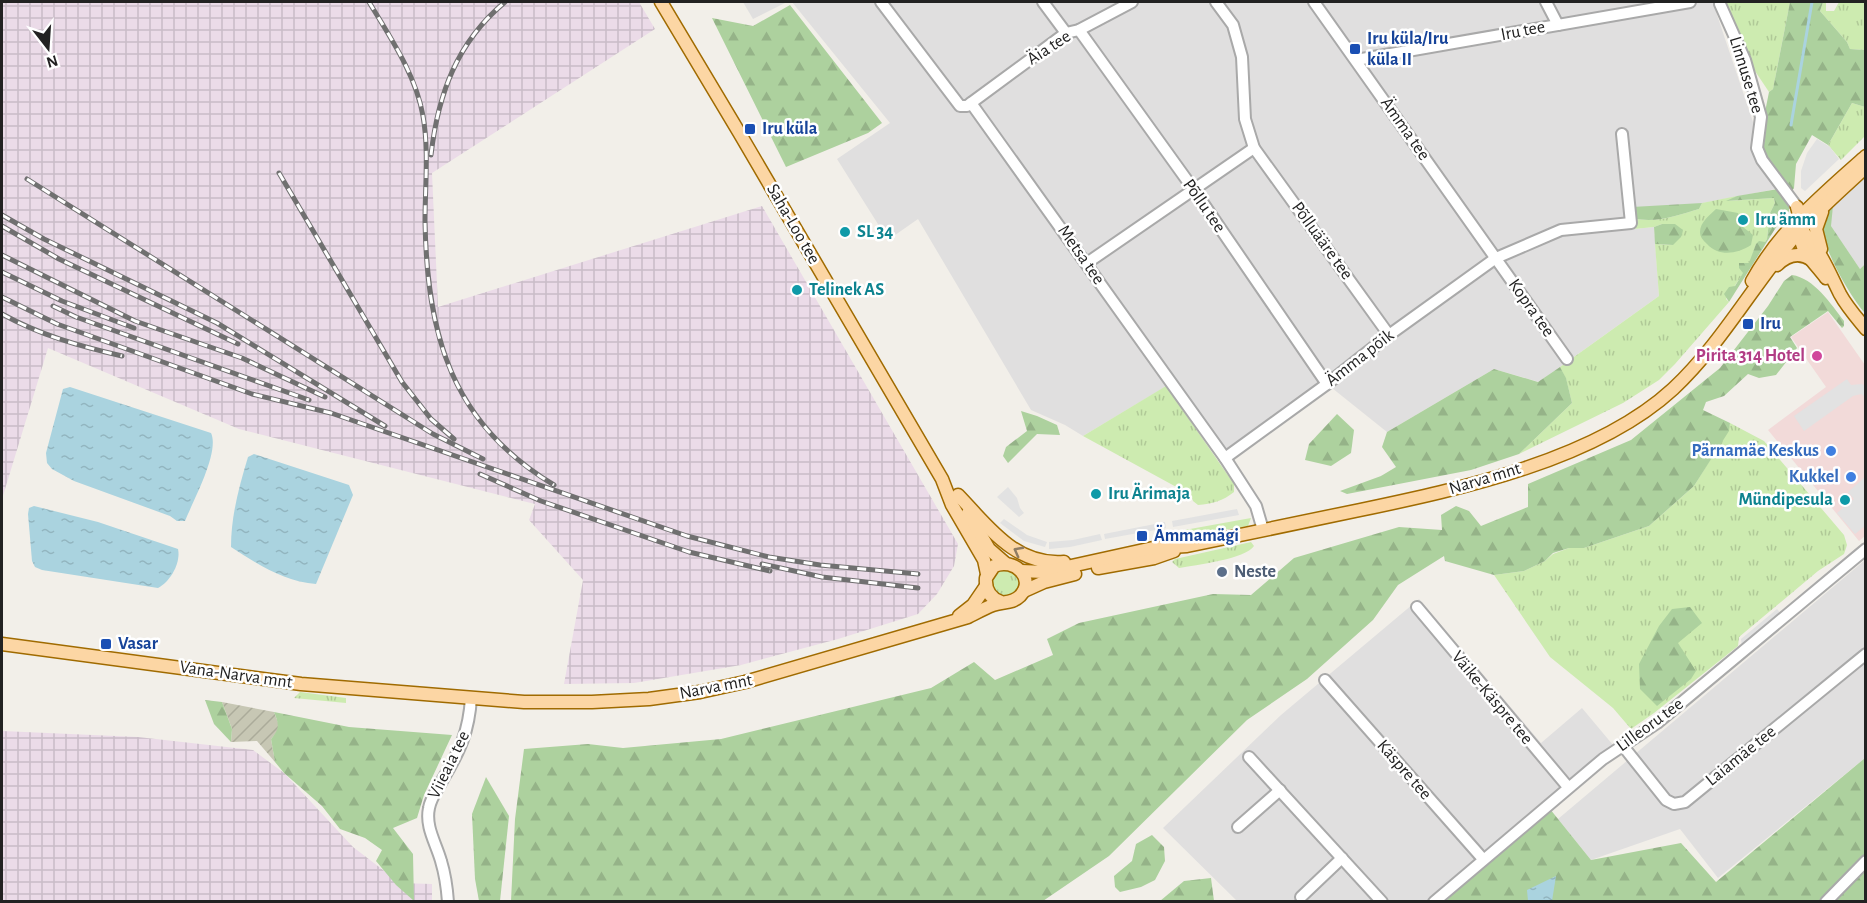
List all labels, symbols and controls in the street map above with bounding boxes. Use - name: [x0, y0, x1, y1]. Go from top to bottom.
- north arrow: [18, 18, 78, 78]
- street label: Iru tee: [1499, 18, 1547, 44]
- street label: Äia tee: [1023, 26, 1074, 69]
- place label: Iru küla/Iru küla II: [1367, 30, 1449, 69]
- street label: Linnuse tee: [1726, 34, 1766, 116]
- marker: Iru küla/Iru küla II: [1348, 42, 1362, 56]
- text: N: [44, 52, 60, 71]
- street label: Ämma tee: [1377, 93, 1435, 164]
- place label: Iru küla: [762, 120, 818, 138]
- marker: Iru küla: [743, 122, 757, 136]
- street label: Põllu tee: [1179, 176, 1229, 236]
- street label: Saha-Loo tee: [763, 181, 823, 267]
- street label: Põlluääre tee: [1288, 199, 1356, 283]
- place label: Iru ämm: [1755, 211, 1816, 229]
- marker: Iru ämm: [1736, 213, 1750, 227]
- street label: Metsa tee: [1054, 222, 1108, 288]
- place label: SL 34: [857, 223, 893, 241]
- marker: SL 34: [838, 225, 852, 239]
- street label: Kopra tee: [1505, 276, 1557, 340]
- place label: Telinek AS: [809, 281, 884, 299]
- marker: Telinek AS: [790, 283, 804, 297]
- place label: Iru: [1760, 315, 1782, 333]
- marker: Iru: [1741, 317, 1755, 331]
- street label: Ämma põik: [1321, 324, 1398, 390]
- place label: Pirita 314 Hotel: [1696, 347, 1805, 365]
- marker: Pirita 314 Hotel: [1810, 349, 1824, 363]
- place label: Pärnamäe Keskus: [1691, 442, 1819, 460]
- marker: Pärnamäe Keskus: [1824, 444, 1838, 458]
- street label: Narva mnt: [1447, 460, 1523, 498]
- place label: Kukkel: [1789, 468, 1839, 486]
- marker: Kukkel: [1844, 470, 1858, 484]
- place label: Iru Ärimaja: [1108, 482, 1191, 503]
- marker: Iru Ärimaja: [1089, 487, 1103, 501]
- place label: Mündipesula: [1739, 491, 1833, 509]
- marker: Mündipesula: [1838, 493, 1852, 507]
- place label: Ämmamägi: [1154, 524, 1239, 545]
- marker: Ämmamägi: [1135, 529, 1149, 543]
- one-way arrow: [1014, 547, 1024, 558]
- place label: Neste: [1234, 563, 1276, 581]
- marker: Neste: [1215, 565, 1229, 579]
- place label: Vasar: [118, 635, 159, 653]
- marker: Vasar: [99, 637, 113, 651]
- street label: Väike-Käspre tee: [1448, 648, 1536, 748]
- street label: Vana-Narva mnt: [178, 658, 294, 692]
- street label: Narva mnt: [678, 671, 754, 703]
- street label: Lilleoru tee: [1613, 695, 1687, 755]
- street label: Laiamäe tee: [1703, 722, 1779, 790]
- street label: Viieaia tee: [425, 728, 473, 802]
- street label: Käspre tee: [1373, 737, 1435, 803]

